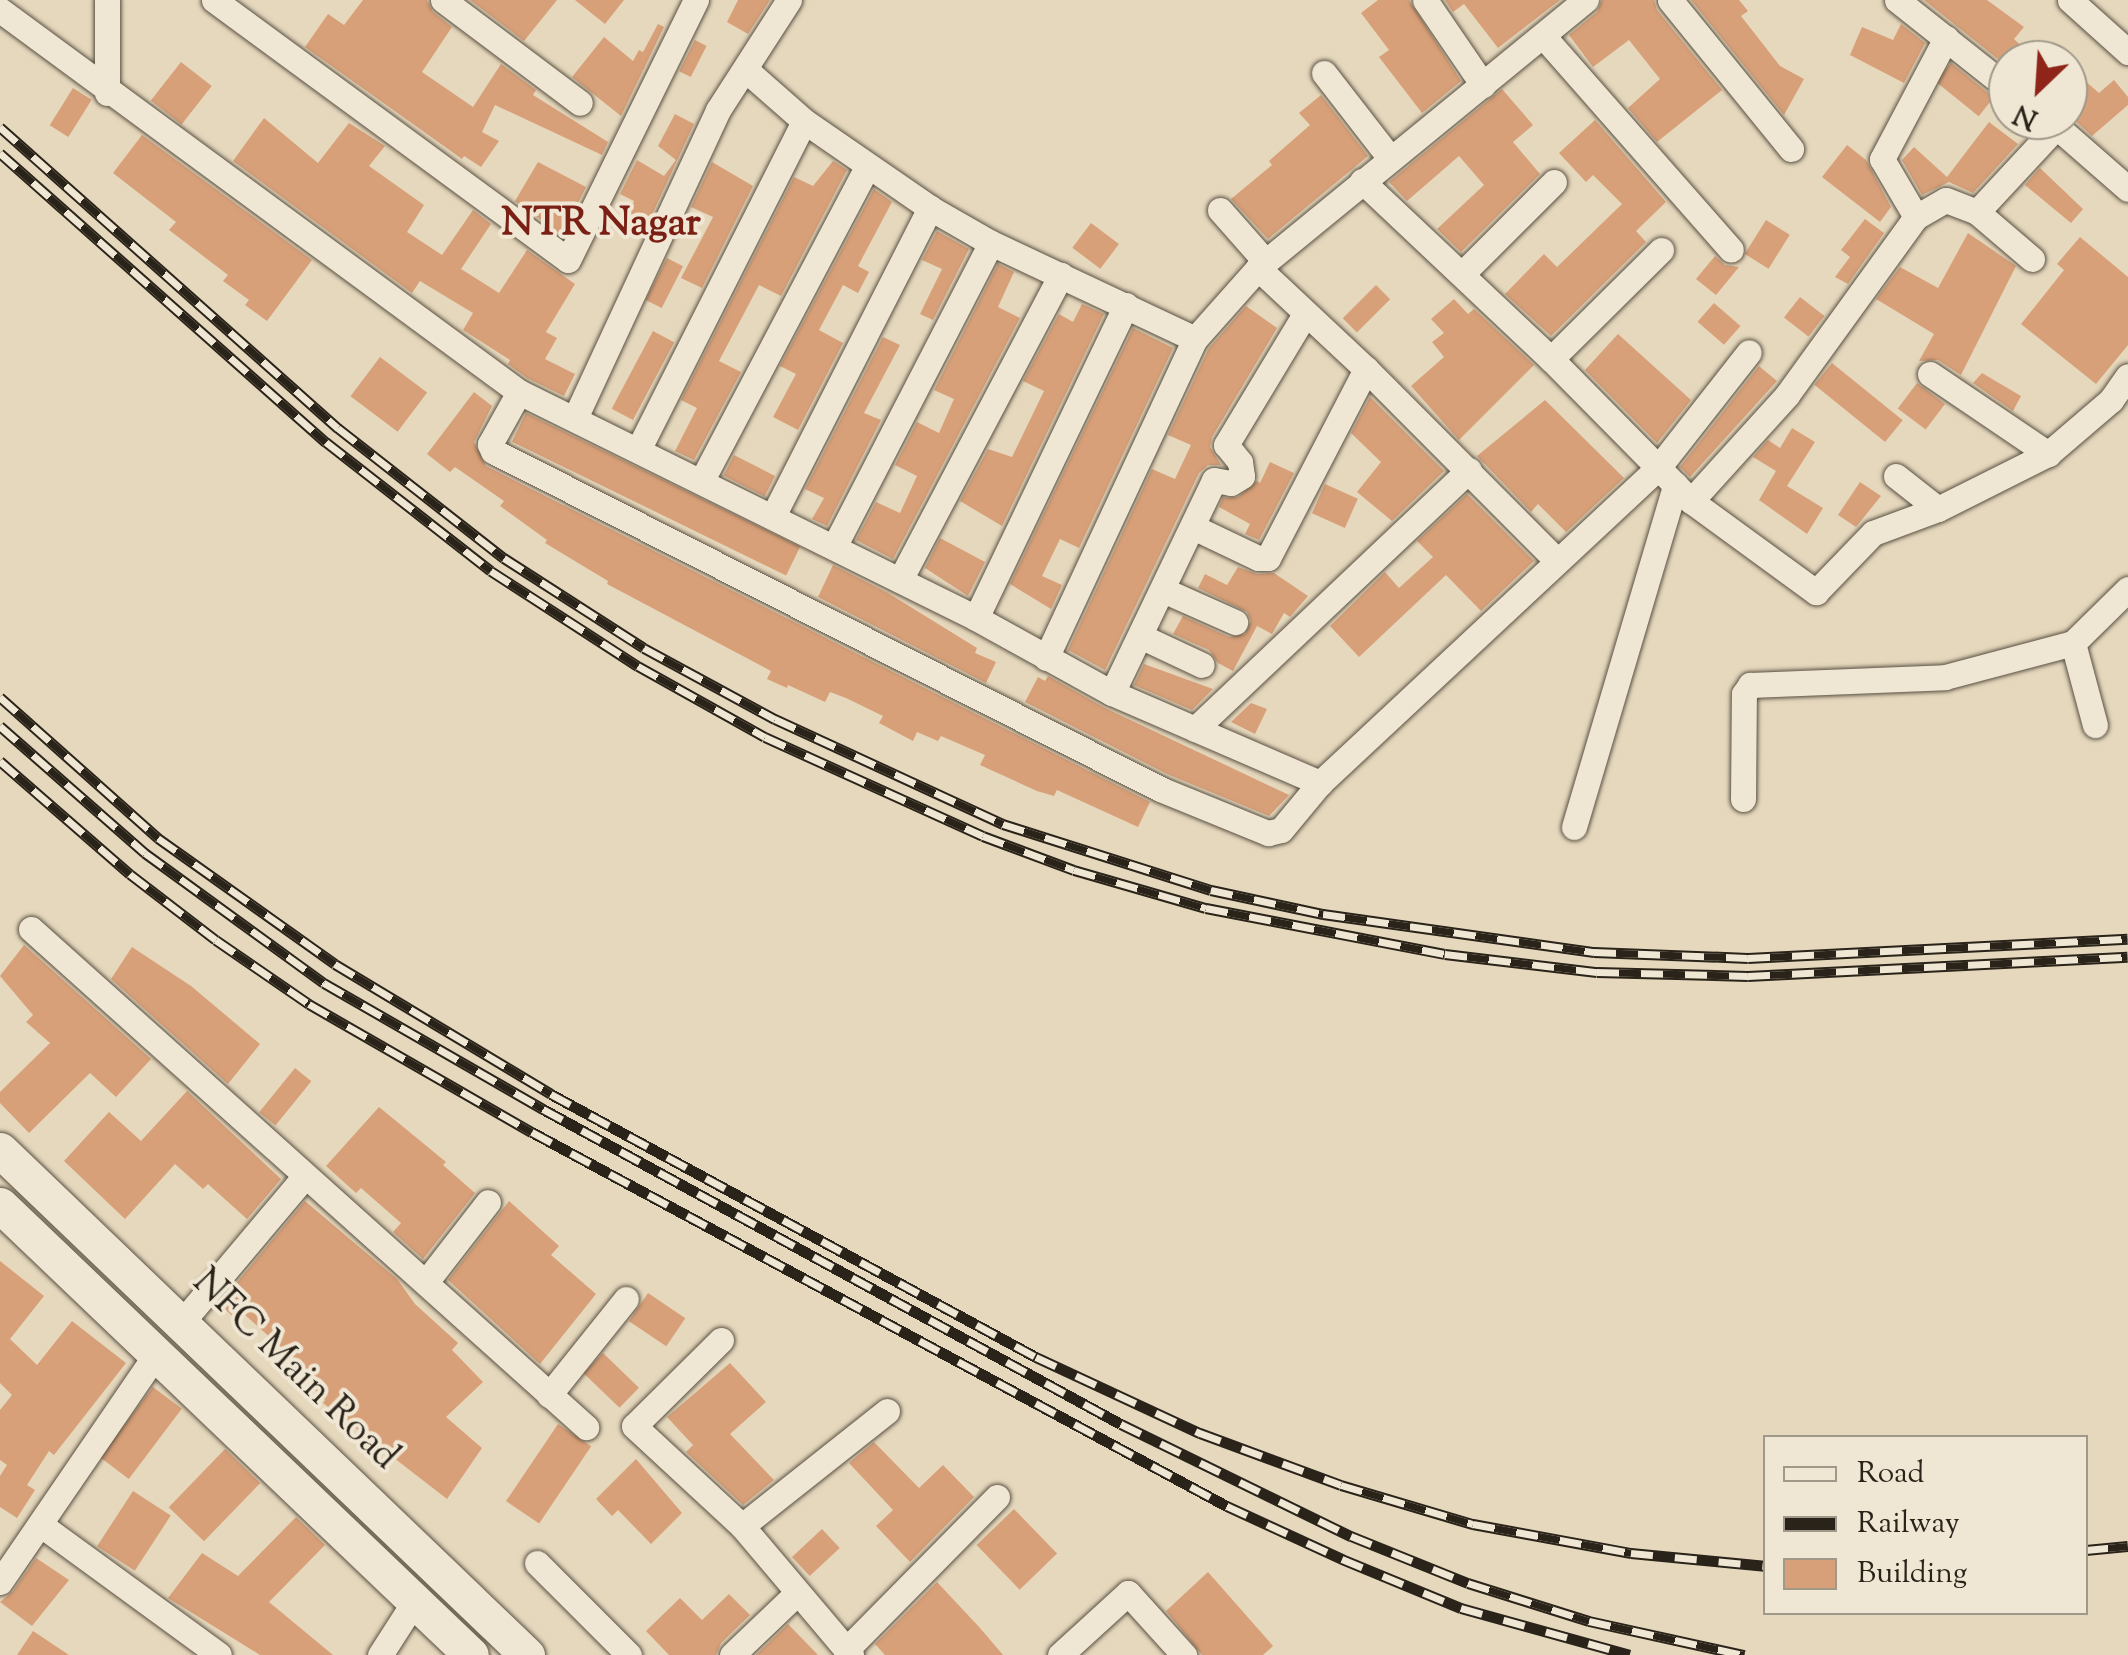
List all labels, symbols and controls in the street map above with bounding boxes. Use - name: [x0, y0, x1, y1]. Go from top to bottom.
- north arrow: [1988, 40, 2088, 140]
- text: N: [2008, 93, 2045, 138]
- district label: NTR Nagar: [501, 201, 701, 249]
- street label: NFC Main Road: [181, 1261, 407, 1481]
- legend: [1763, 1435, 2088, 1615]
- text: Road: [1857, 1453, 1924, 1496]
- text: Railway: [1857, 1503, 1960, 1546]
- text: Building: [1857, 1553, 1967, 1596]

